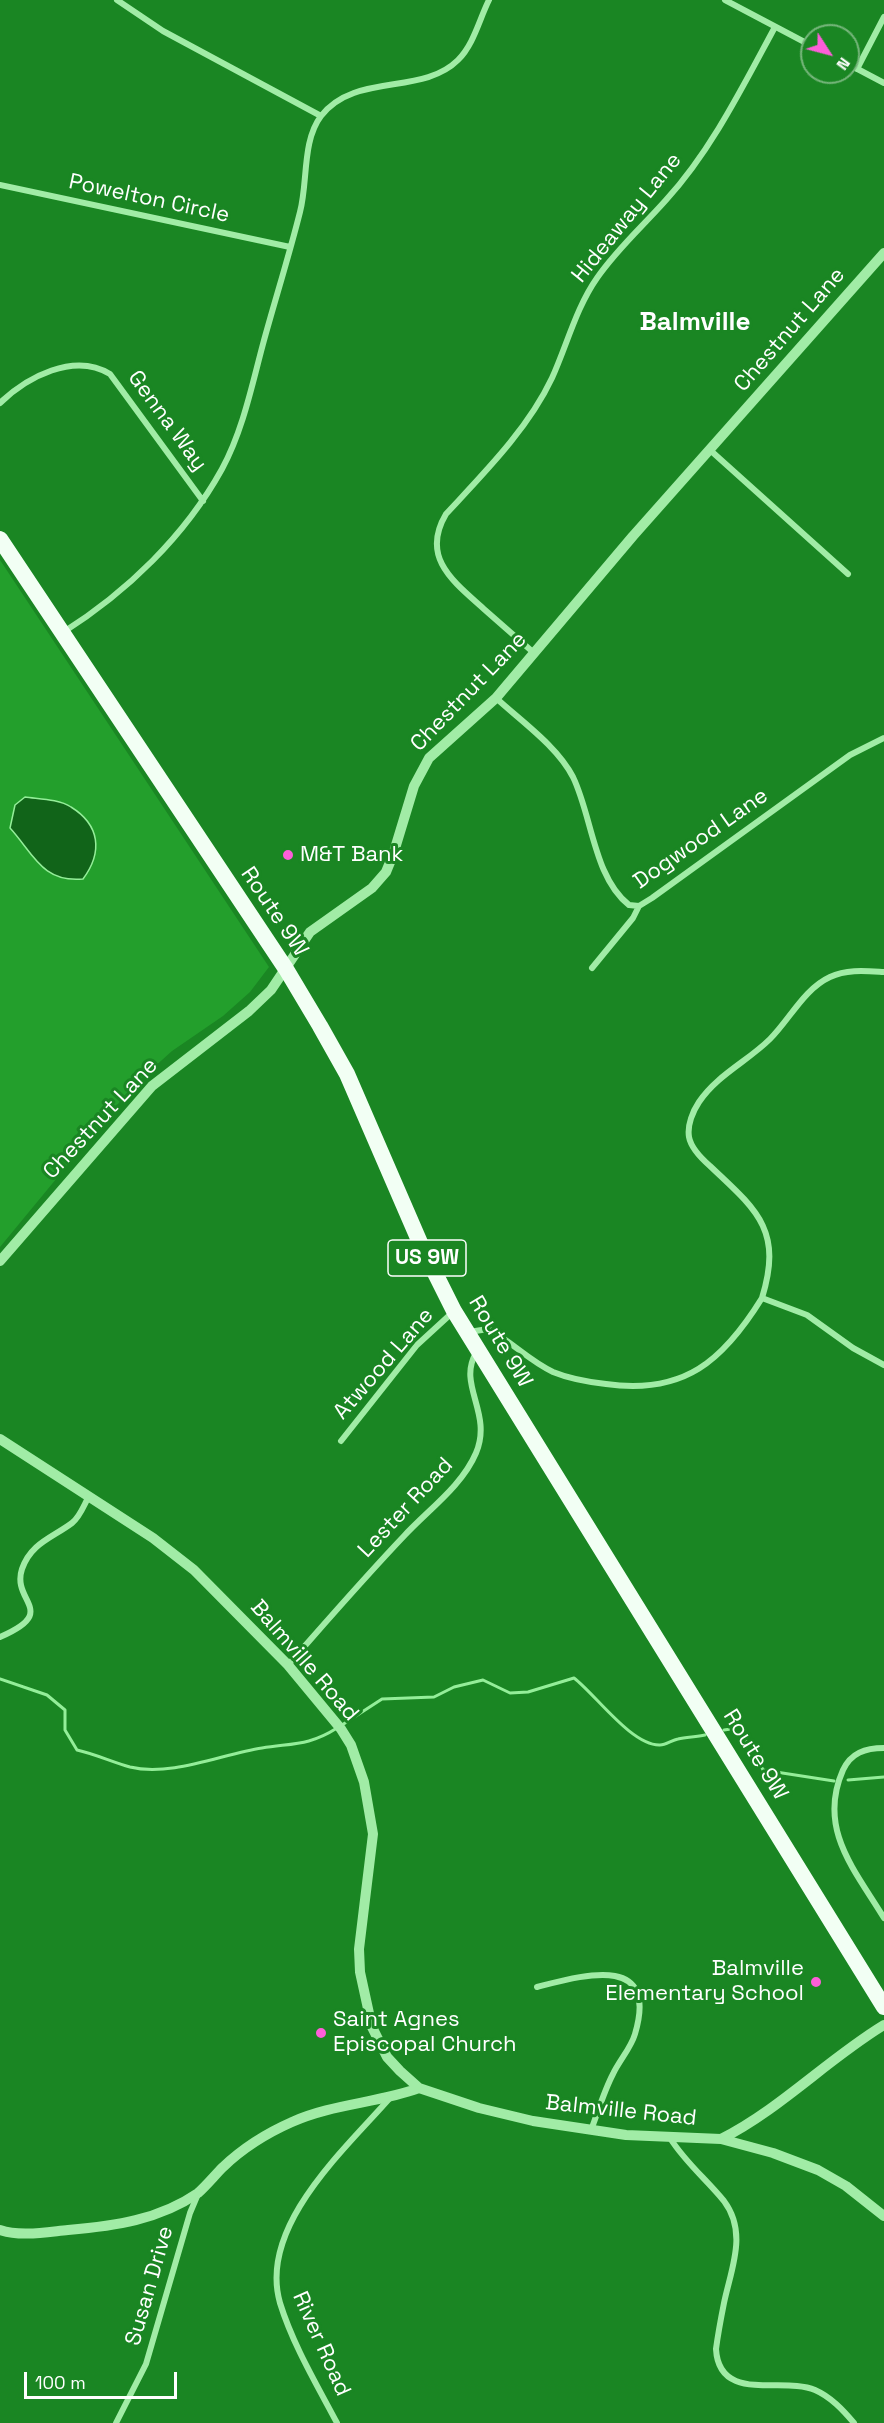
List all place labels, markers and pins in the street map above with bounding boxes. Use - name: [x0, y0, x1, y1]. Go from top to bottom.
- place label: M&T Bank: [300, 842, 403, 868]
- marker: M&T Bank: [281, 848, 295, 862]
- place label: Balmville Elementary School: [605, 1956, 804, 2008]
- marker: Balmville Elementary School: [809, 1975, 823, 1989]
- place label: Saint Agnes Episcopal Church: [333, 2007, 517, 2058]
- marker: Saint Agnes Episcopal Church: [314, 2026, 328, 2040]

